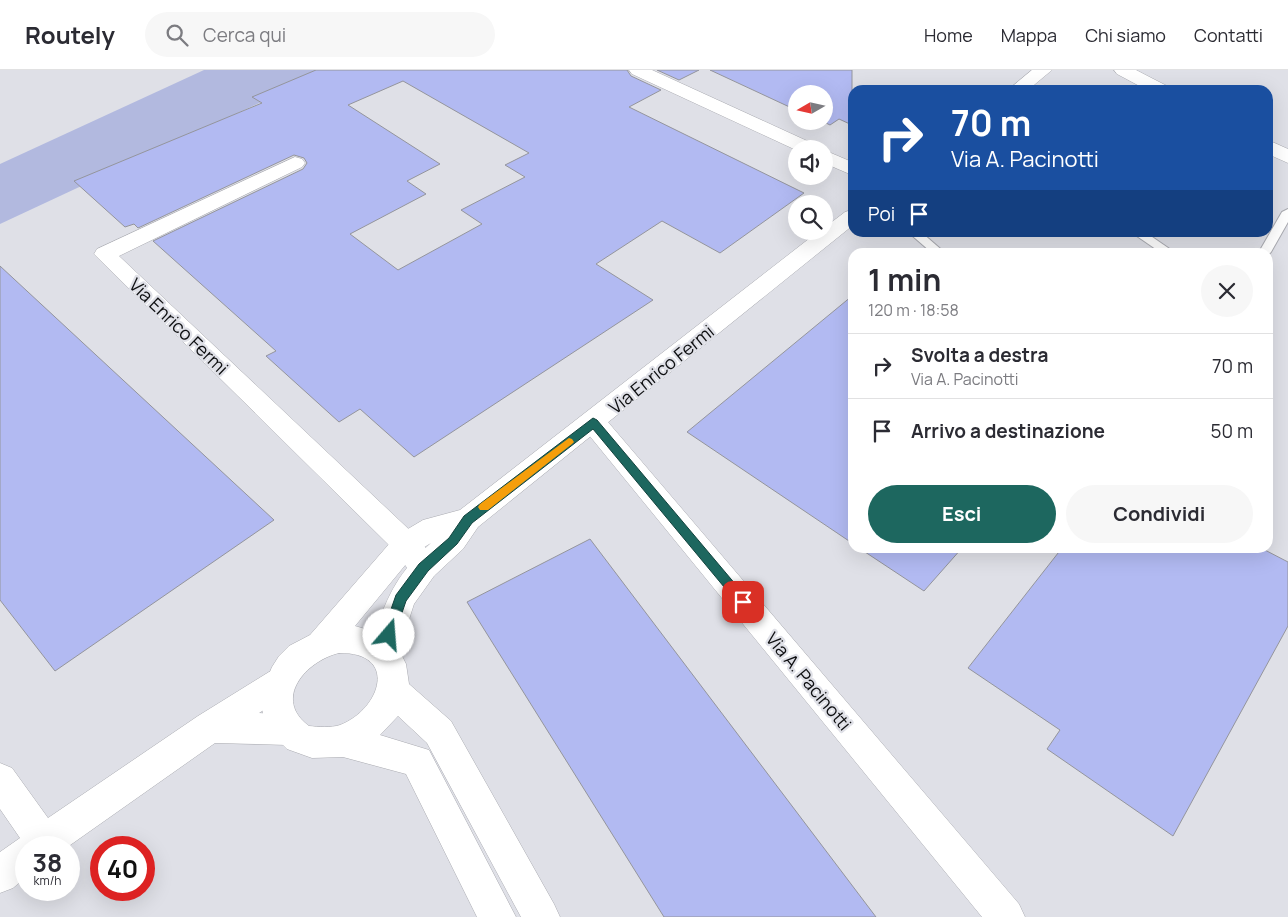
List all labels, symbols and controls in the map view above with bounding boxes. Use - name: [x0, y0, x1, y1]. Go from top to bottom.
- search box: [145, 12, 495, 57]
- text: Routely: [25, 18, 115, 51]
- icon: search: [163, 21, 191, 49]
- text: Cerca qui: [203, 22, 286, 48]
- text: Home: [924, 23, 973, 47]
- text: Mappa: [1001, 23, 1057, 47]
- text: Chi siamo: [1085, 23, 1166, 47]
- text: Contatti: [1194, 23, 1263, 47]
- north arrow: [788, 85, 832, 130]
- map controls: [788, 85, 833, 240]
- text: 70 m: [951, 99, 1031, 147]
- icon: right: [868, 105, 933, 170]
- button: sound: [788, 140, 833, 185]
- text: Via A. Pacinotti: [951, 144, 1099, 174]
- button: search: [788, 195, 833, 240]
- icon: arrive: [905, 200, 933, 228]
- text: Poi: [868, 201, 895, 227]
- text: 1 min: [868, 259, 941, 300]
- button: close: [1201, 265, 1253, 317]
- street label: Via Enrico Fermi: [124, 273, 234, 379]
- text: 120 m · 18:58: [868, 299, 959, 321]
- street label: Via Enrico Fermi: [603, 319, 719, 419]
- text: Svolta a destra: [911, 342, 1048, 368]
- icon: right: [868, 352, 896, 380]
- text: 70 m: [1212, 353, 1253, 379]
- text: Via A. Pacinotti: [911, 368, 1019, 390]
- icon: arrive: [868, 417, 896, 445]
- text: Arrivo a destinazione: [911, 418, 1105, 444]
- text: 50 m: [1211, 418, 1253, 444]
- button: Esci: [868, 485, 1056, 543]
- button: Condividi: [1066, 485, 1253, 543]
- pin: [722, 581, 764, 623]
- icon: arrive: [729, 588, 757, 616]
- position arrow: [362, 608, 414, 660]
- street label: Via A. Pacinotti: [761, 627, 857, 735]
- speed limit sign: 40: [90, 836, 155, 901]
- text: 38: [33, 845, 62, 880]
- text: km/h: [34, 872, 61, 889]

